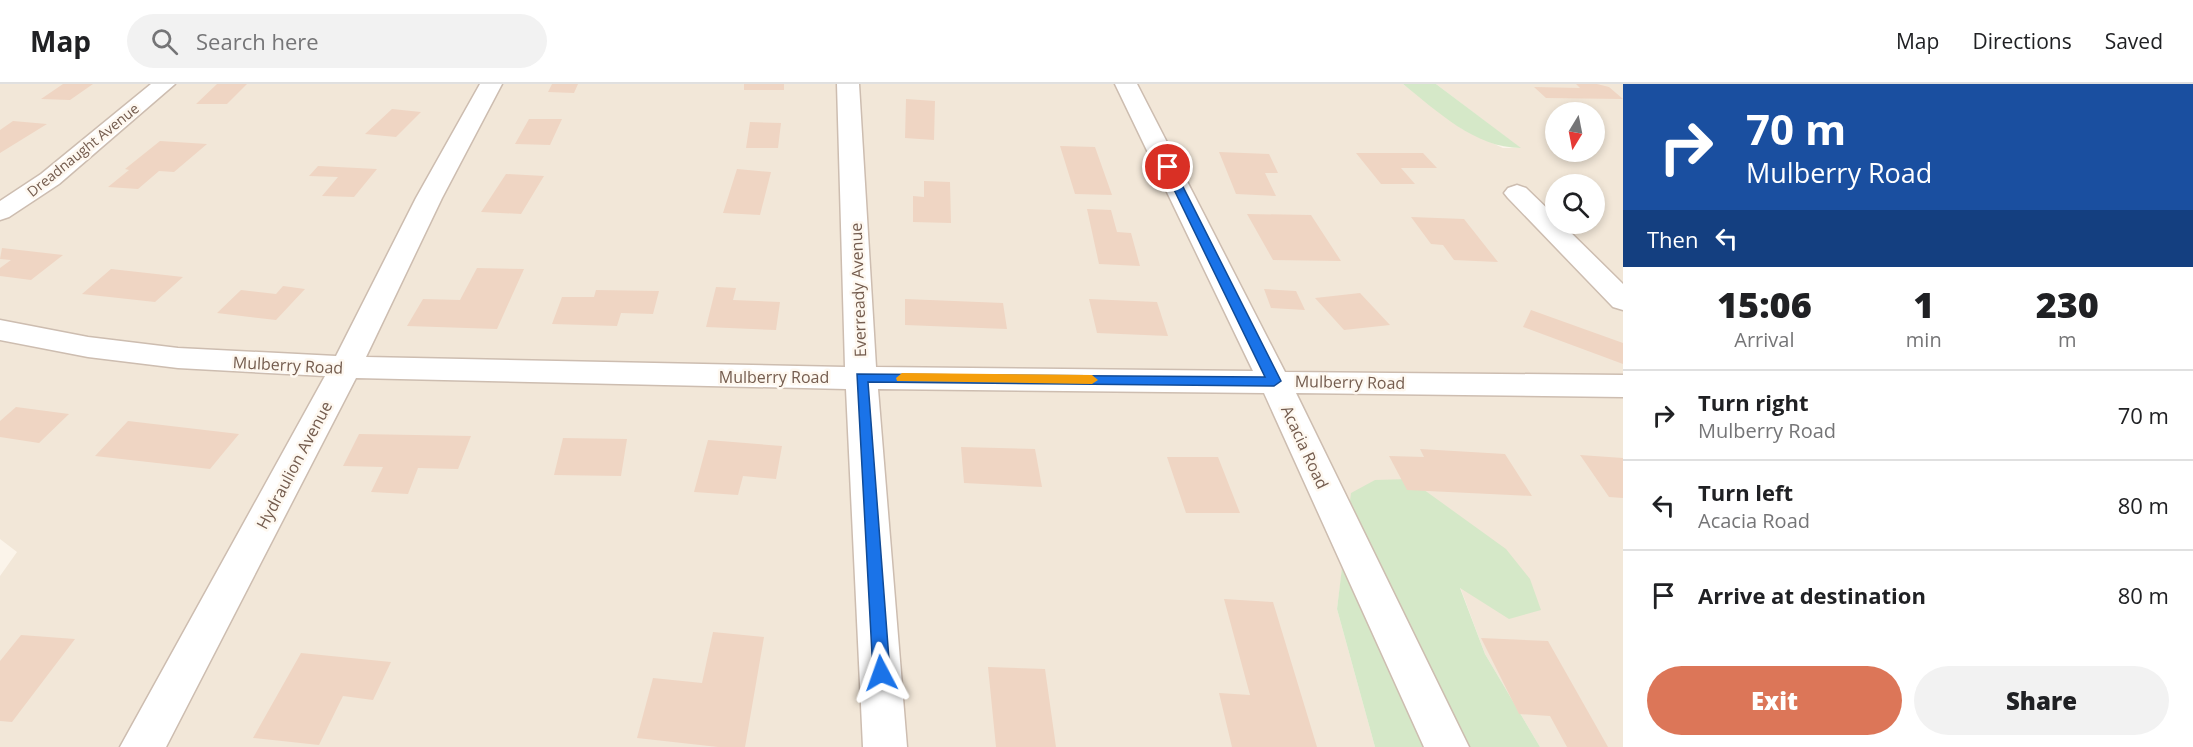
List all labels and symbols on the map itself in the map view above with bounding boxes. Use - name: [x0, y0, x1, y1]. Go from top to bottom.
- street label: Dreadnaught Avenue: [23, 99, 143, 201]
- north arrow: [1545, 102, 1605, 162]
- pin: [1142, 141, 1193, 192]
- street label: Everready Avenue: [845, 222, 871, 358]
- street label: Mulberry Road: [232, 351, 344, 379]
- street label: Mulberry Road: [719, 366, 829, 388]
- street label: Mulberry Road: [1295, 370, 1405, 394]
- street label: Hydraulion Avenue: [251, 397, 337, 533]
- street label: Acacia Road: [1276, 402, 1334, 492]
- position arrow: [849, 641, 913, 705]

